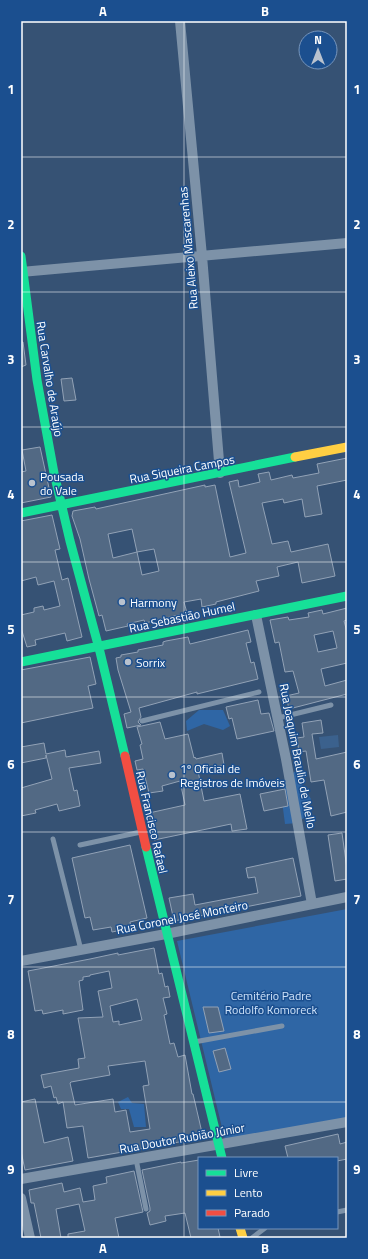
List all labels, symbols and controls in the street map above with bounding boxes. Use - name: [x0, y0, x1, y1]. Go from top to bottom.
- text: A: [99, 1, 107, 21]
- text: B: [261, 1, 269, 21]
- north arrow: [298, 30, 338, 70]
- text: N: [314, 32, 322, 48]
- text: 1: [7, 79, 15, 99]
- text: 1: [353, 79, 361, 99]
- street label: Rua Aleixo Mascarenhas: [173, 186, 203, 310]
- text: 2: [7, 214, 15, 234]
- text: 2: [353, 214, 361, 234]
- street label: Rua Carvalho de Araújo: [31, 320, 69, 438]
- text: 3: [7, 349, 15, 369]
- text: 3: [353, 349, 361, 369]
- street label: Rua Siqueira Campos: [128, 449, 236, 488]
- place label: Pousada do Vale: [40, 467, 84, 500]
- marker: Pousada do Vale: [27, 478, 37, 488]
- text: 4: [7, 484, 15, 504]
- text: 4: [353, 484, 361, 504]
- place label: Harmony: [130, 593, 177, 612]
- street label: Rua Sebastião Humel: [127, 596, 237, 638]
- marker: Harmony: [117, 597, 127, 607]
- text: 5: [7, 619, 15, 639]
- text: 5: [353, 619, 361, 639]
- place label: Sorrix: [136, 653, 166, 672]
- marker: Sorrix: [123, 657, 133, 667]
- street label: Rua Joaquim Braulio de Mello: [275, 682, 321, 830]
- text: 6: [7, 754, 15, 774]
- text: 6: [353, 754, 361, 774]
- place label: 1º Oficial de Registros de Imóveis: [180, 759, 285, 792]
- street label: Rua Francisco Rafael: [131, 769, 173, 875]
- marker: 1º Oficial de Registros de Imóveis: [167, 770, 177, 780]
- text: 7: [7, 889, 15, 909]
- text: 7: [353, 889, 361, 909]
- street label: Rua Coronel José Monteiro: [115, 895, 249, 939]
- park label: Cemitério Padre Rodolfo Komoreck: [225, 986, 317, 1019]
- text: 8: [7, 1024, 15, 1044]
- text: 8: [353, 1024, 361, 1044]
- street label: Rua Doutor Rubião Júnior: [118, 1118, 246, 1158]
- legend: [198, 1157, 338, 1229]
- text: 9: [7, 1159, 15, 1179]
- text: 9: [353, 1159, 361, 1179]
- text: Livre: [234, 1163, 258, 1182]
- text: Lento: [234, 1183, 263, 1202]
- text: Parado: [234, 1203, 270, 1222]
- text: A: [99, 1238, 107, 1258]
- text: B: [261, 1238, 269, 1258]

